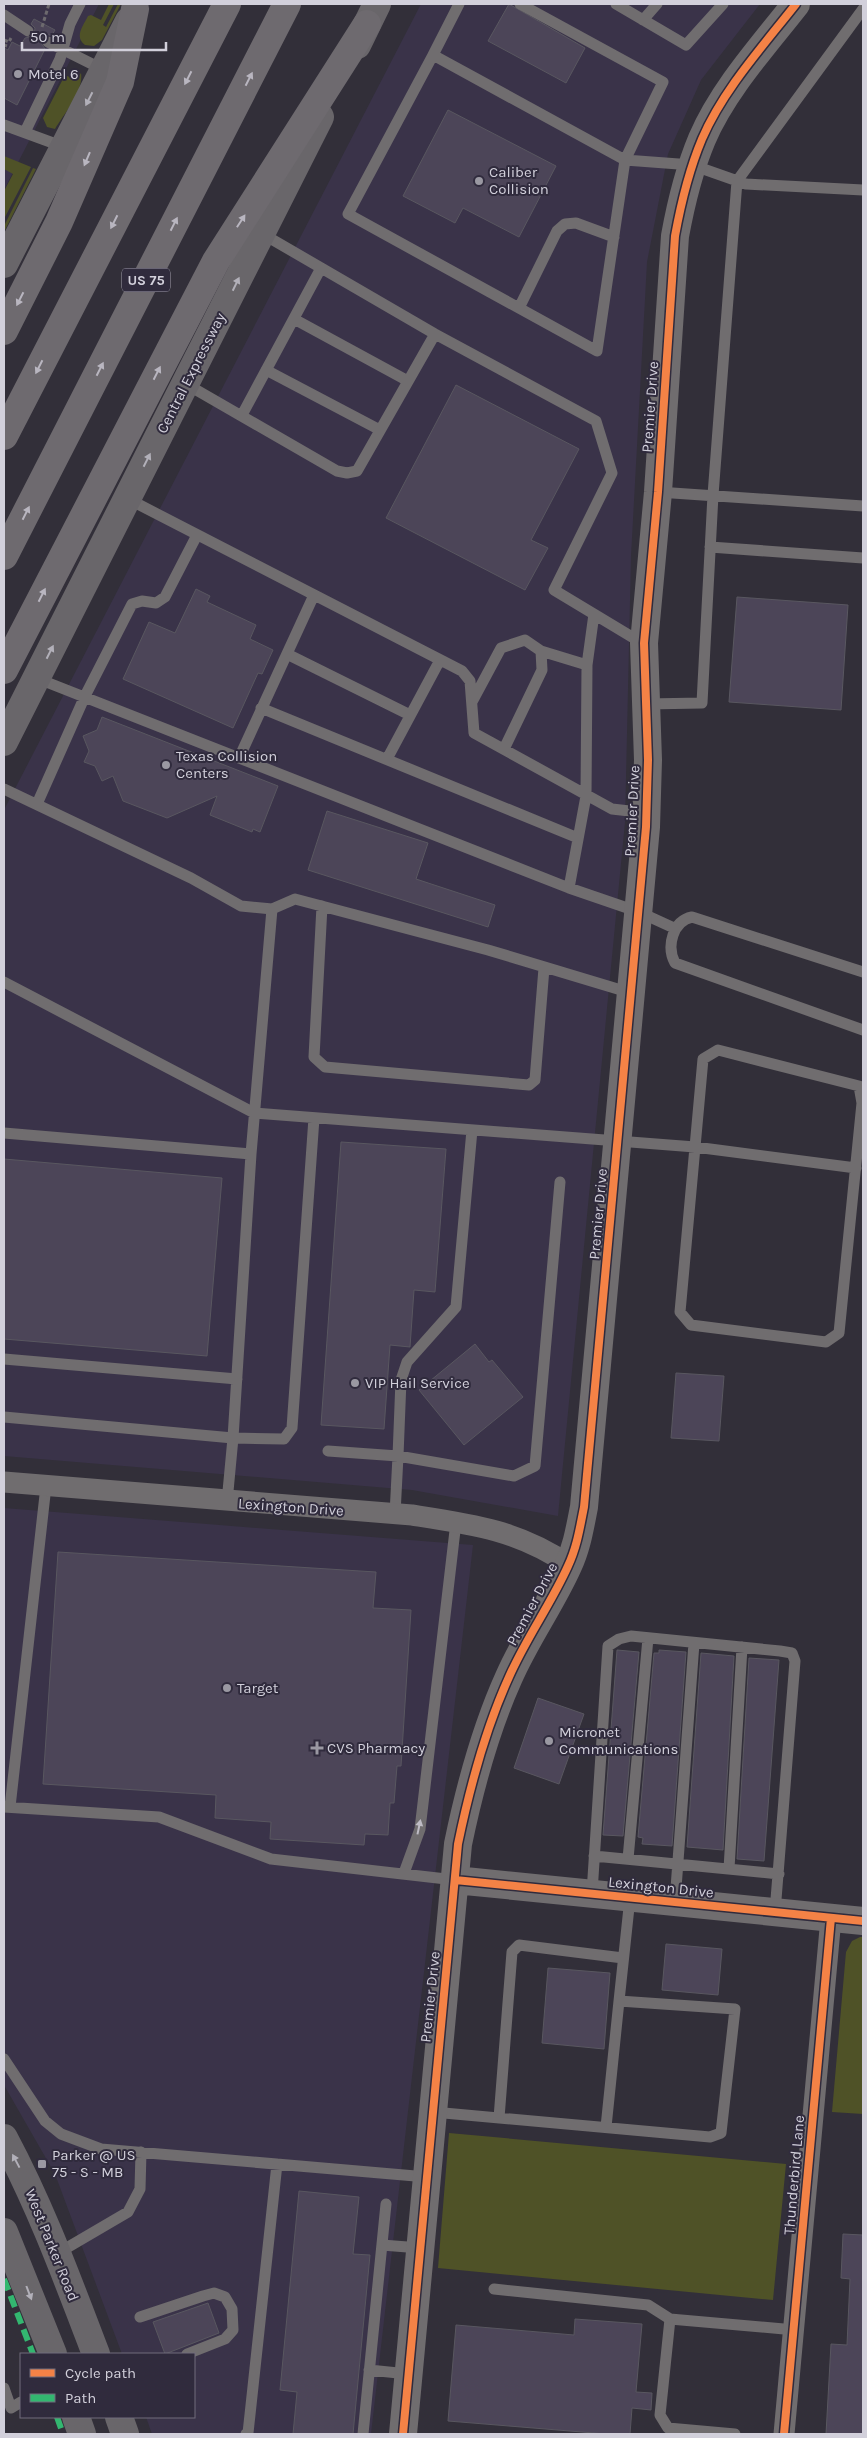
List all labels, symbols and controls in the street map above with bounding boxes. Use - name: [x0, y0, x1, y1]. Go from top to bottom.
- scale bar: [22, 20, 166, 52]
- text: 50 m: [30, 28, 65, 46]
- place label: Motel 6: [28, 65, 79, 83]
- marker: Motel 6: [12, 68, 24, 80]
- one-way arrow: [184, 71, 192, 85]
- one-way arrow: [245, 72, 253, 87]
- one-way arrow: [85, 92, 93, 107]
- one-way arrow: [83, 152, 91, 166]
- place label: Caliber Collision: [489, 163, 549, 198]
- marker: Caliber Collision: [473, 175, 485, 187]
- one-way arrow: [110, 215, 118, 230]
- one-way arrow: [237, 215, 246, 228]
- one-way arrow: [170, 217, 178, 231]
- road number: US 75: [122, 268, 170, 292]
- one-way arrow: [232, 277, 240, 291]
- one-way arrow: [16, 292, 24, 306]
- street label: Central Expressway: [153, 310, 229, 436]
- one-way arrow: [35, 360, 43, 374]
- one-way arrow: [96, 361, 104, 376]
- street label: Premier Drive: [638, 361, 662, 453]
- one-way arrow: [153, 366, 161, 381]
- one-way arrow: [143, 453, 151, 468]
- one-way arrow: [22, 506, 30, 520]
- one-way arrow: [38, 588, 46, 603]
- one-way arrow: [46, 645, 54, 659]
- place label: Texas Collision Centers: [176, 747, 277, 782]
- marker: Texas Collision Centers: [160, 759, 172, 771]
- street label: Premier Drive: [621, 765, 643, 857]
- street label: Premier Drive: [585, 1168, 611, 1260]
- place label: VIP Hail Service: [365, 1374, 470, 1392]
- marker: VIP Hail Service: [349, 1377, 361, 1389]
- street label: Lexington Drive: [238, 1494, 344, 1520]
- street label: Premier Drive: [503, 1559, 561, 1649]
- place label: Target: [237, 1679, 279, 1697]
- marker: Target: [221, 1682, 233, 1694]
- place label: Micronet Communications: [559, 1723, 678, 1758]
- marker: Micronet Communications: [543, 1735, 555, 1747]
- place label: CVS Pharmacy: [327, 1739, 425, 1757]
- marker: CVS Pharmacy: [311, 1742, 323, 1754]
- one-way arrow: [415, 1820, 423, 1835]
- street label: Lexington Drive: [607, 1873, 715, 1901]
- street label: Premier Drive: [416, 1950, 444, 2044]
- street label: Thunderbird Lane: [780, 2114, 808, 2236]
- place label: Parker @ US 75 - S - MB: [52, 2146, 136, 2181]
- one-way arrow: [12, 2154, 20, 2168]
- marker: Parker @ US 75 - S - MB: [36, 2158, 48, 2170]
- street label: West Parker Road: [21, 2186, 83, 2304]
- one-way arrow: [25, 2286, 33, 2301]
- legend: [20, 2353, 195, 2418]
- text: Cycle path: [65, 2364, 136, 2382]
- text: Path: [65, 2389, 96, 2407]

